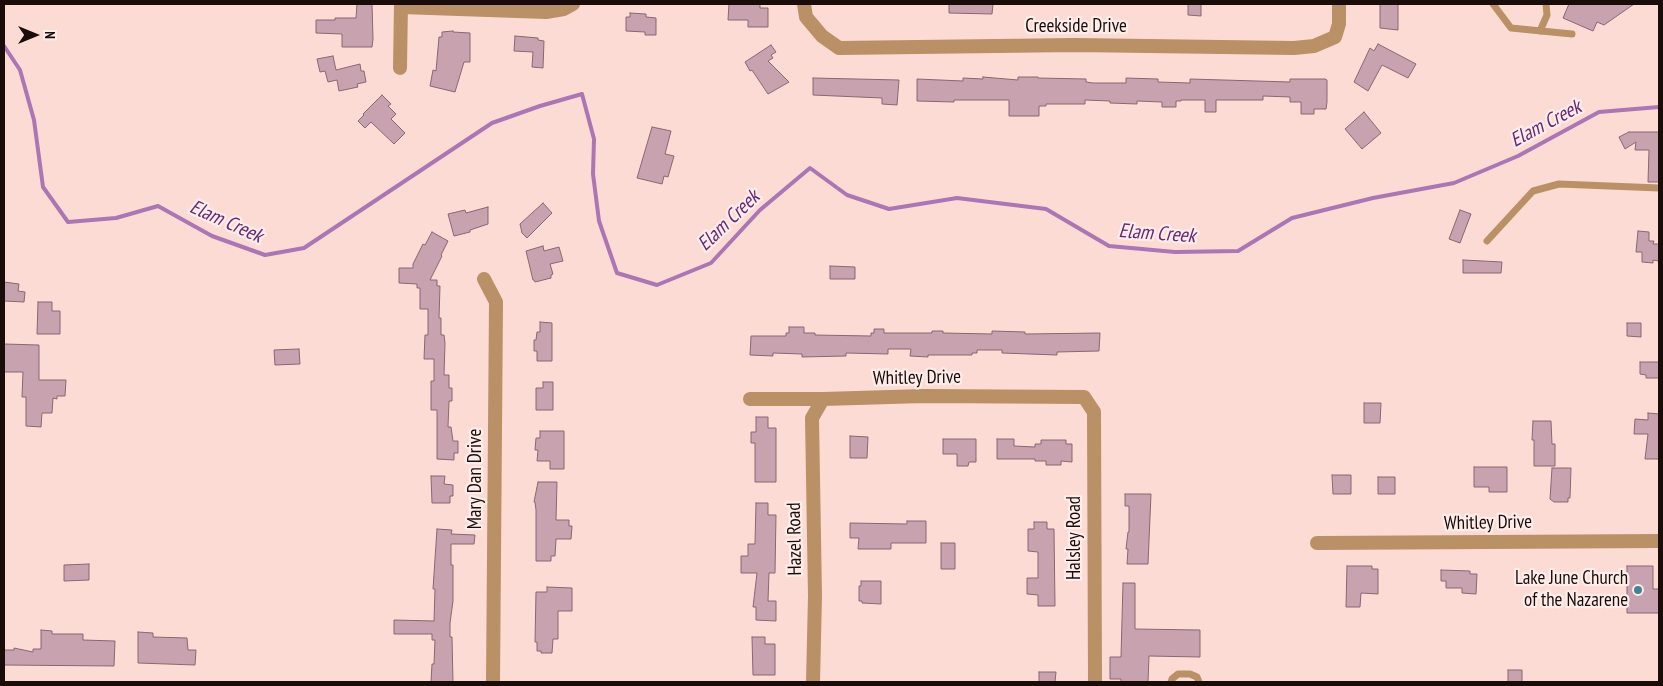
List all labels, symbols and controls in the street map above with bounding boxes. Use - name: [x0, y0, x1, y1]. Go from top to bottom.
- north arrow: [10, 10, 60, 60]
- street label: Creekside Drive: [1025, 16, 1127, 38]
- text: N: [41, 31, 59, 39]
- water label: Elam Creek: [1506, 95, 1586, 153]
- water label: Elam Creek: [693, 186, 765, 256]
- water label: Elam Creek: [186, 195, 266, 249]
- water label: Elam Creek: [1118, 219, 1196, 249]
- street label: Whitley Drive: [873, 366, 961, 390]
- street label: Mary Dan Drive: [465, 429, 487, 529]
- street label: Halsley Road: [1064, 496, 1086, 580]
- street label: Hazel Road: [783, 502, 807, 576]
- street label: Whitley Drive: [1444, 511, 1532, 535]
- place label: Lake June Church of the Nazarene: [1515, 568, 1628, 612]
- marker: Lake June Church of the Nazarene: [1632, 584, 1644, 596]

